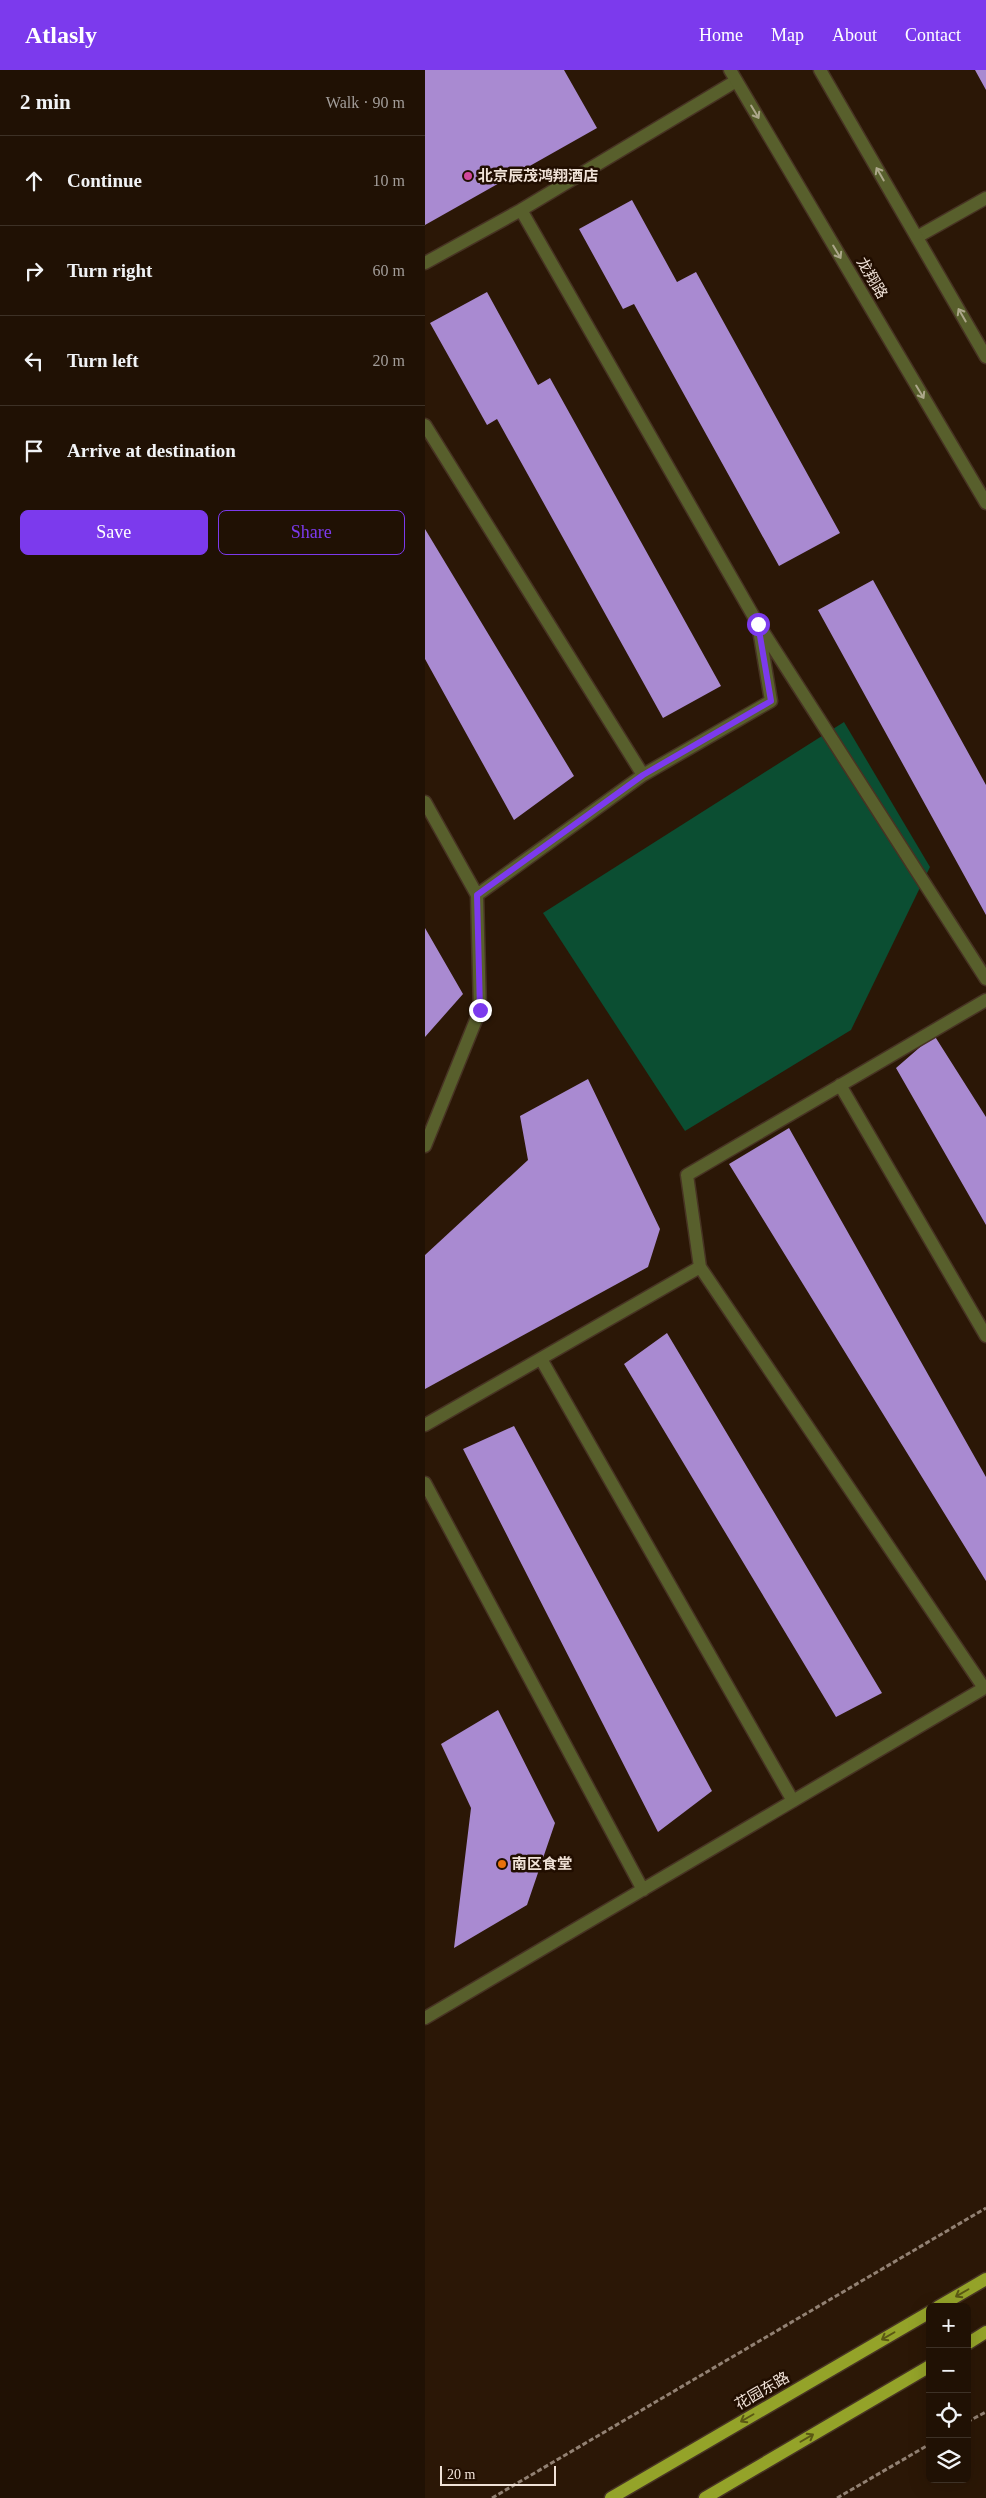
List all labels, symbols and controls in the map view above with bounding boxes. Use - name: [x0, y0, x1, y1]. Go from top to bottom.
- text: Atlasly: [25, 22, 97, 48]
- text: Home: [699, 25, 743, 45]
- text: Map: [771, 25, 804, 45]
- text: About: [832, 25, 877, 45]
- text: Contact: [905, 25, 961, 45]
- text: 2 min: [20, 90, 71, 114]
- text: Walk · 90 m: [326, 94, 405, 111]
- one-way arrow: [750, 104, 760, 119]
- icon: ahead: [20, 167, 48, 195]
- one-way arrow: [875, 167, 885, 182]
- place label: 北京辰茂鸿翔酒店: [478, 168, 598, 184]
- text: Continue: [67, 170, 142, 191]
- marker: 北京辰茂鸿翔酒店: [462, 170, 474, 182]
- text: 10 m: [373, 172, 405, 189]
- one-way arrow: [833, 244, 843, 258]
- street label: 龙翔路: [854, 254, 891, 301]
- icon: right: [20, 257, 48, 285]
- text: Turn right: [67, 260, 152, 281]
- text: 60 m: [373, 262, 405, 279]
- one-way arrow: [956, 308, 966, 322]
- icon: left: [20, 347, 48, 375]
- text: Turn left: [67, 350, 139, 371]
- text: 20 m: [373, 352, 405, 369]
- one-way arrow: [915, 384, 925, 399]
- icon: arrive: [20, 437, 48, 465]
- text: Arrive at destination: [67, 440, 236, 461]
- button: Save: [20, 510, 208, 555]
- button: Share: [218, 510, 405, 555]
- route start: [747, 613, 770, 636]
- route end: [469, 999, 492, 1022]
- place label: 南区食堂: [512, 1856, 572, 1872]
- marker: 南区食堂: [496, 1858, 508, 1870]
- one-way arrow: [955, 2288, 969, 2298]
- map controls: [926, 2303, 971, 2483]
- button: +: [926, 2303, 971, 2348]
- one-way arrow: [881, 2332, 895, 2342]
- button: −: [926, 2348, 971, 2393]
- street label: 花园东路: [732, 2369, 792, 2413]
- button: locate: [926, 2393, 971, 2438]
- one-way arrow: [741, 2414, 755, 2424]
- one-way arrow: [800, 2432, 814, 2442]
- button: layers: [926, 2438, 971, 2483]
- scale bar: [440, 2463, 556, 2486]
- text: 20 m: [447, 2467, 475, 2482]

